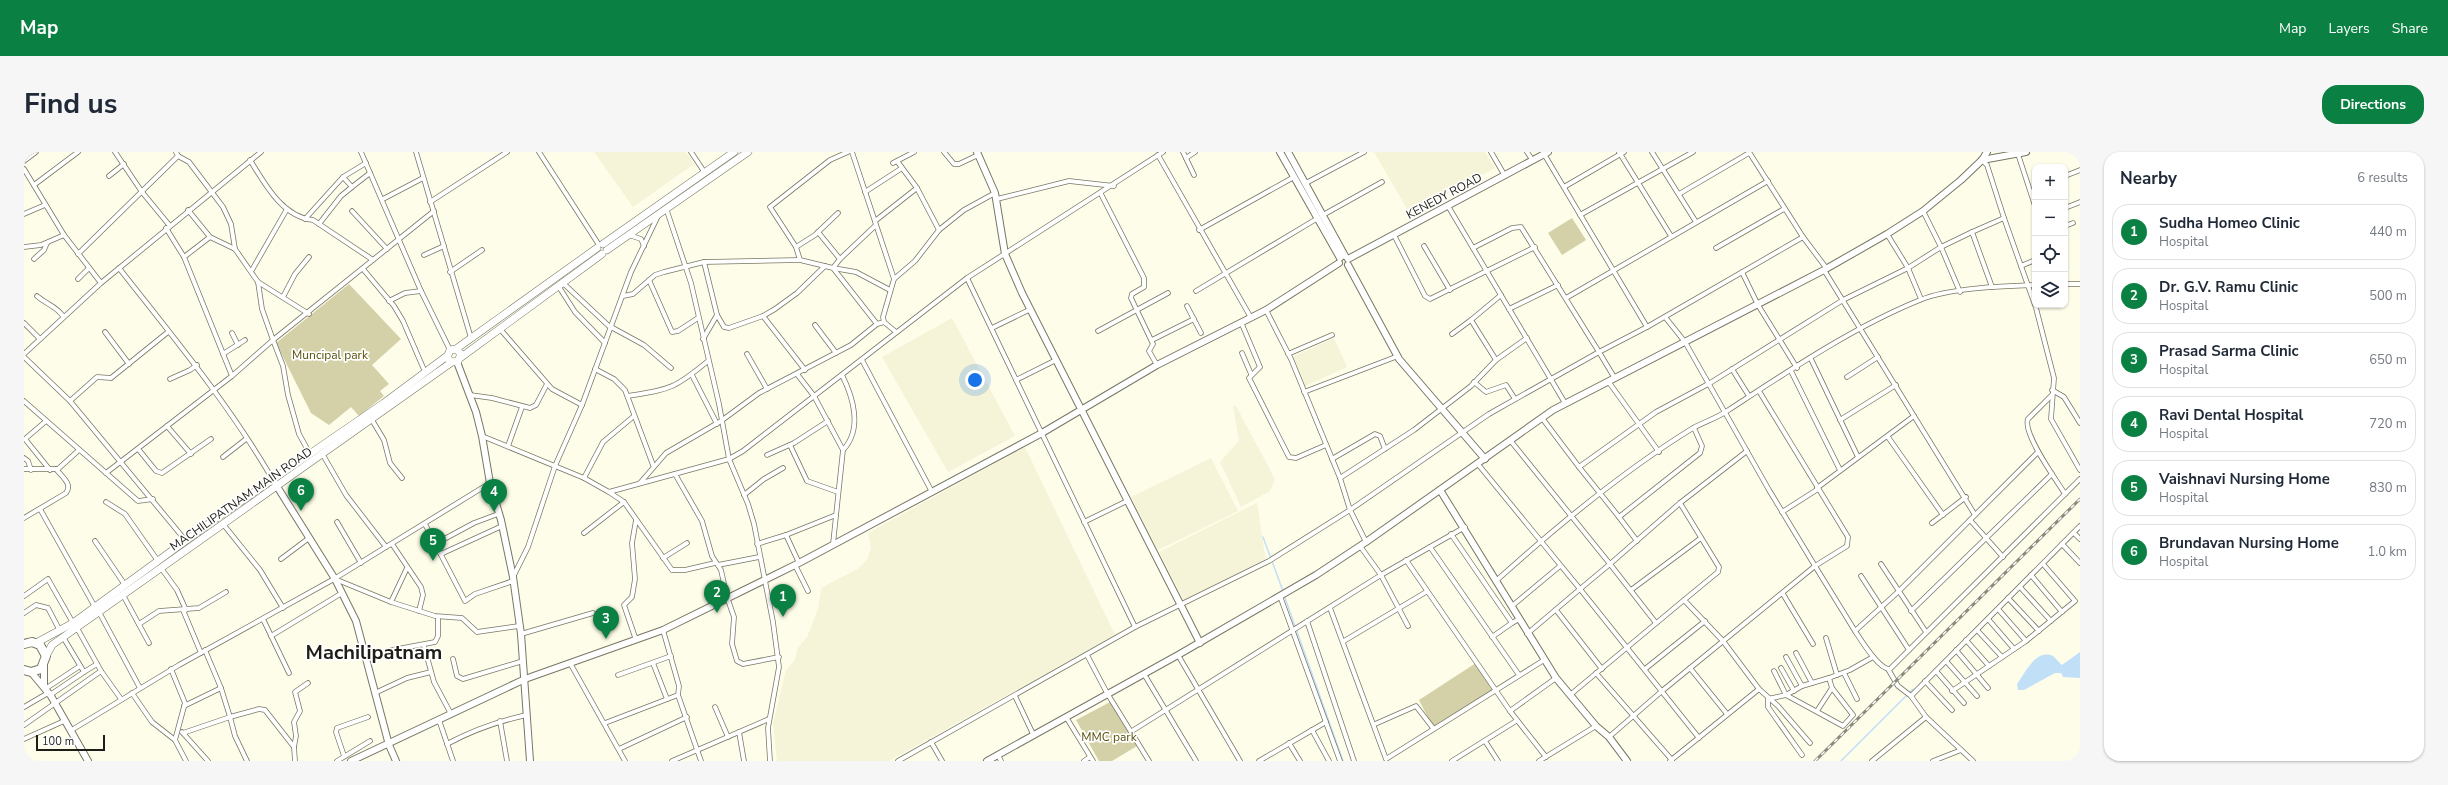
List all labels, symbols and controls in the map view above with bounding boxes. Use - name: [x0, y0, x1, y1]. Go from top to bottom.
- text: Map: [20, 15, 58, 41]
- text: Map: [2279, 19, 2306, 38]
- text: Layers: [2328, 19, 2370, 38]
- text: Share: [2392, 19, 2428, 38]
- text: Find us: [24, 85, 118, 123]
- button: Directions: [2322, 85, 2424, 124]
- map controls: [2032, 164, 2068, 308]
- button: +: [2032, 164, 2068, 200]
- text: Nearby: [2120, 167, 2177, 190]
- street label: KENEDY ROAD: [1403, 169, 1485, 223]
- text: 6 results: [2357, 169, 2408, 187]
- button: −: [2032, 200, 2068, 236]
- text: Sudha Homeo Clinic: [2159, 213, 2300, 233]
- text: 1: [2130, 223, 2138, 241]
- text: 440 m: [2369, 223, 2407, 241]
- text: Hospital: [2159, 233, 2208, 251]
- button: locate: [2032, 236, 2068, 272]
- button: layers: [2032, 272, 2068, 308]
- text: Dr. G.V. Ramu Clinic: [2159, 277, 2298, 297]
- text: 2: [2130, 287, 2138, 305]
- text: 500 m: [2369, 287, 2407, 305]
- text: Hospital: [2159, 297, 2208, 315]
- text: Prasad Sarma Clinic: [2159, 341, 2299, 361]
- park label: Muncipal park: [292, 347, 369, 363]
- text: 3: [2130, 351, 2138, 369]
- text: 650 m: [2369, 351, 2407, 369]
- text: Hospital: [2159, 361, 2208, 379]
- your location: [965, 370, 985, 390]
- text: Ravi Dental Hospital: [2159, 405, 2303, 425]
- text: 4: [2130, 415, 2138, 433]
- text: 720 m: [2369, 415, 2407, 433]
- text: Hospital: [2159, 425, 2208, 443]
- street label: MACHILIPATNAM MAIN ROAD: [167, 444, 315, 554]
- text: Vaishnavi Nursing Home: [2159, 469, 2330, 489]
- pin: 6: [288, 478, 314, 511]
- pin: 4: [481, 479, 507, 512]
- text: 5: [2130, 479, 2138, 497]
- text: 830 m: [2369, 479, 2407, 497]
- text: Hospital: [2159, 489, 2208, 507]
- pin: 5: [420, 528, 446, 561]
- text: Brundavan Nursing Home: [2159, 533, 2339, 553]
- text: 6: [2130, 543, 2138, 561]
- text: 1.0 km: [2367, 543, 2407, 561]
- text: Hospital: [2159, 553, 2208, 571]
- pin: 2: [704, 580, 730, 613]
- pin: 1: [770, 584, 796, 617]
- pin: 3: [593, 606, 619, 639]
- district label: Machilipatnam: [306, 639, 442, 666]
- park label: MMC park: [1081, 729, 1138, 745]
- scale bar: [36, 733, 105, 752]
- text: 100 m: [42, 734, 74, 749]

